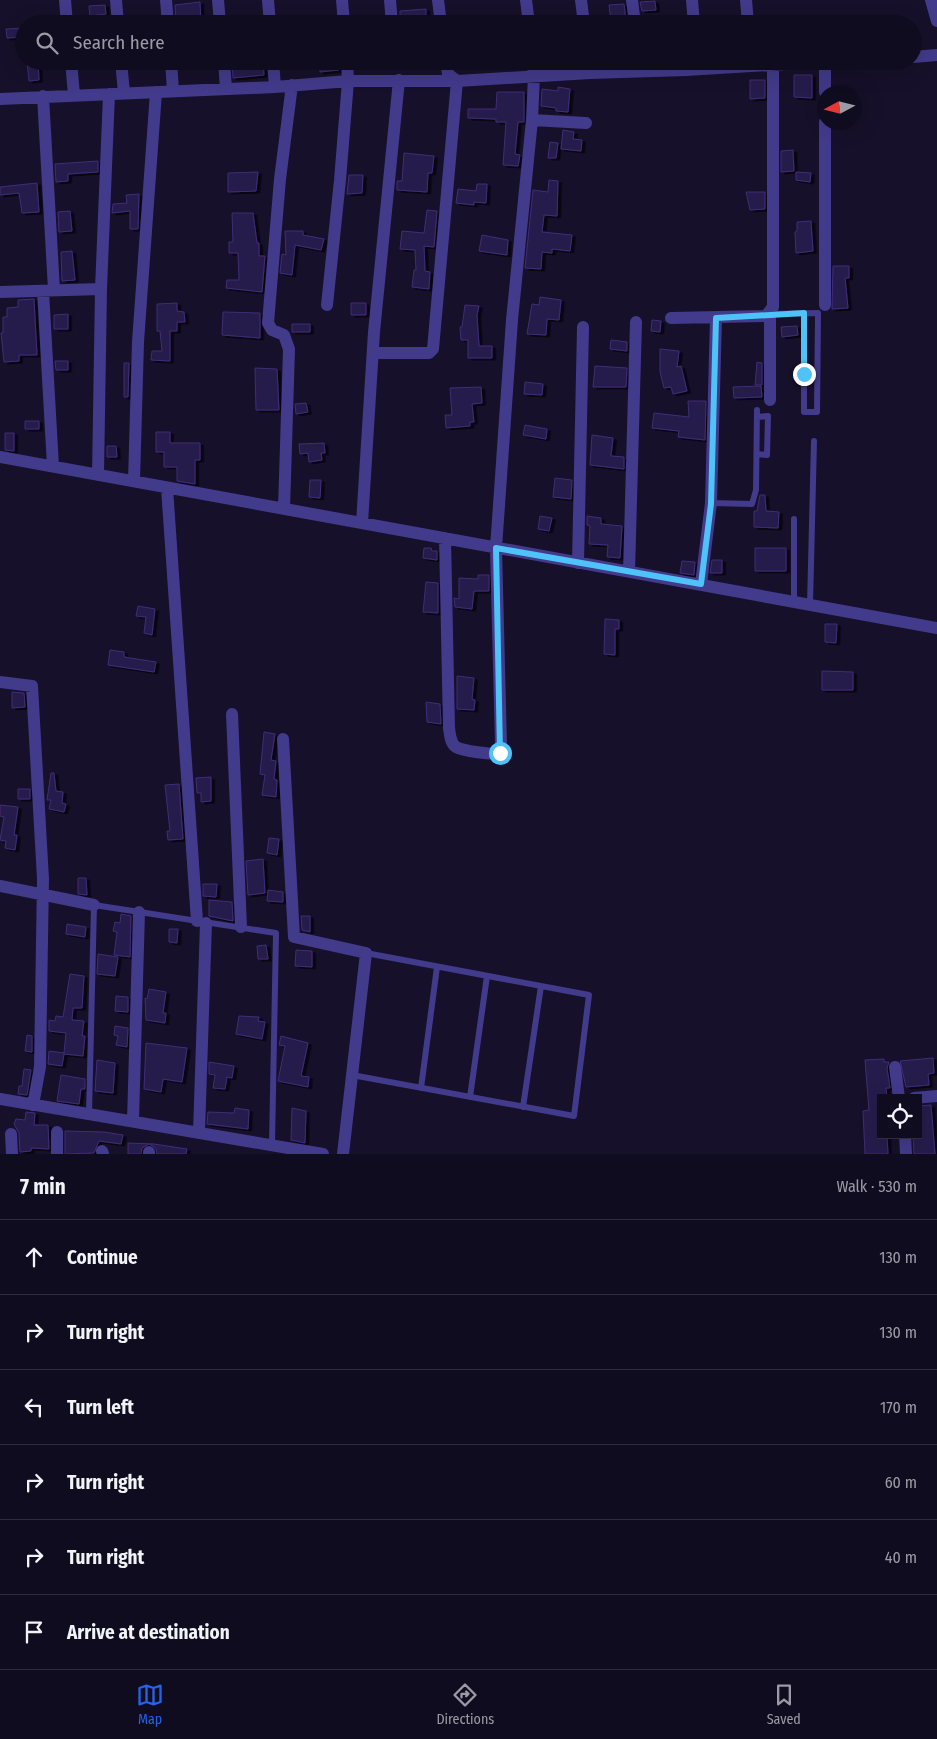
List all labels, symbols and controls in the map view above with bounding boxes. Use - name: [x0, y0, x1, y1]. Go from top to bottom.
- search box: [15, 15, 922, 70]
- icon: search: [33, 29, 61, 57]
- text: Search here: [73, 31, 165, 54]
- north arrow: [817, 85, 862, 130]
- route end: [793, 363, 816, 386]
- route start: [489, 742, 512, 765]
- map controls: [877, 1094, 922, 1139]
- button: locate: [877, 1094, 922, 1139]
- text: 7 min: [20, 1174, 66, 1200]
- text: Walk · 530 m: [836, 1177, 917, 1196]
- icon: ahead: [20, 1243, 48, 1271]
- text: Continue: [67, 1246, 138, 1269]
- text: 130 m: [879, 1248, 917, 1267]
- icon: right: [20, 1318, 48, 1346]
- text: Turn right: [67, 1321, 144, 1344]
- text: 130 m: [879, 1323, 917, 1342]
- icon: left: [20, 1393, 48, 1421]
- text: Turn left: [67, 1396, 134, 1419]
- text: 170 m: [880, 1398, 917, 1417]
- icon: right: [20, 1468, 48, 1496]
- text: Turn right: [67, 1471, 144, 1494]
- text: 60 m: [885, 1473, 917, 1492]
- icon: right: [20, 1543, 48, 1571]
- text: Turn right: [67, 1546, 144, 1569]
- text: 40 m: [885, 1548, 917, 1567]
- icon: arrive: [20, 1618, 48, 1646]
- text: Arrive at destination: [67, 1621, 230, 1644]
- tab: Map: [136, 1681, 164, 1728]
- tab: Directions: [436, 1681, 494, 1728]
- tab: Saved: [767, 1681, 801, 1728]

